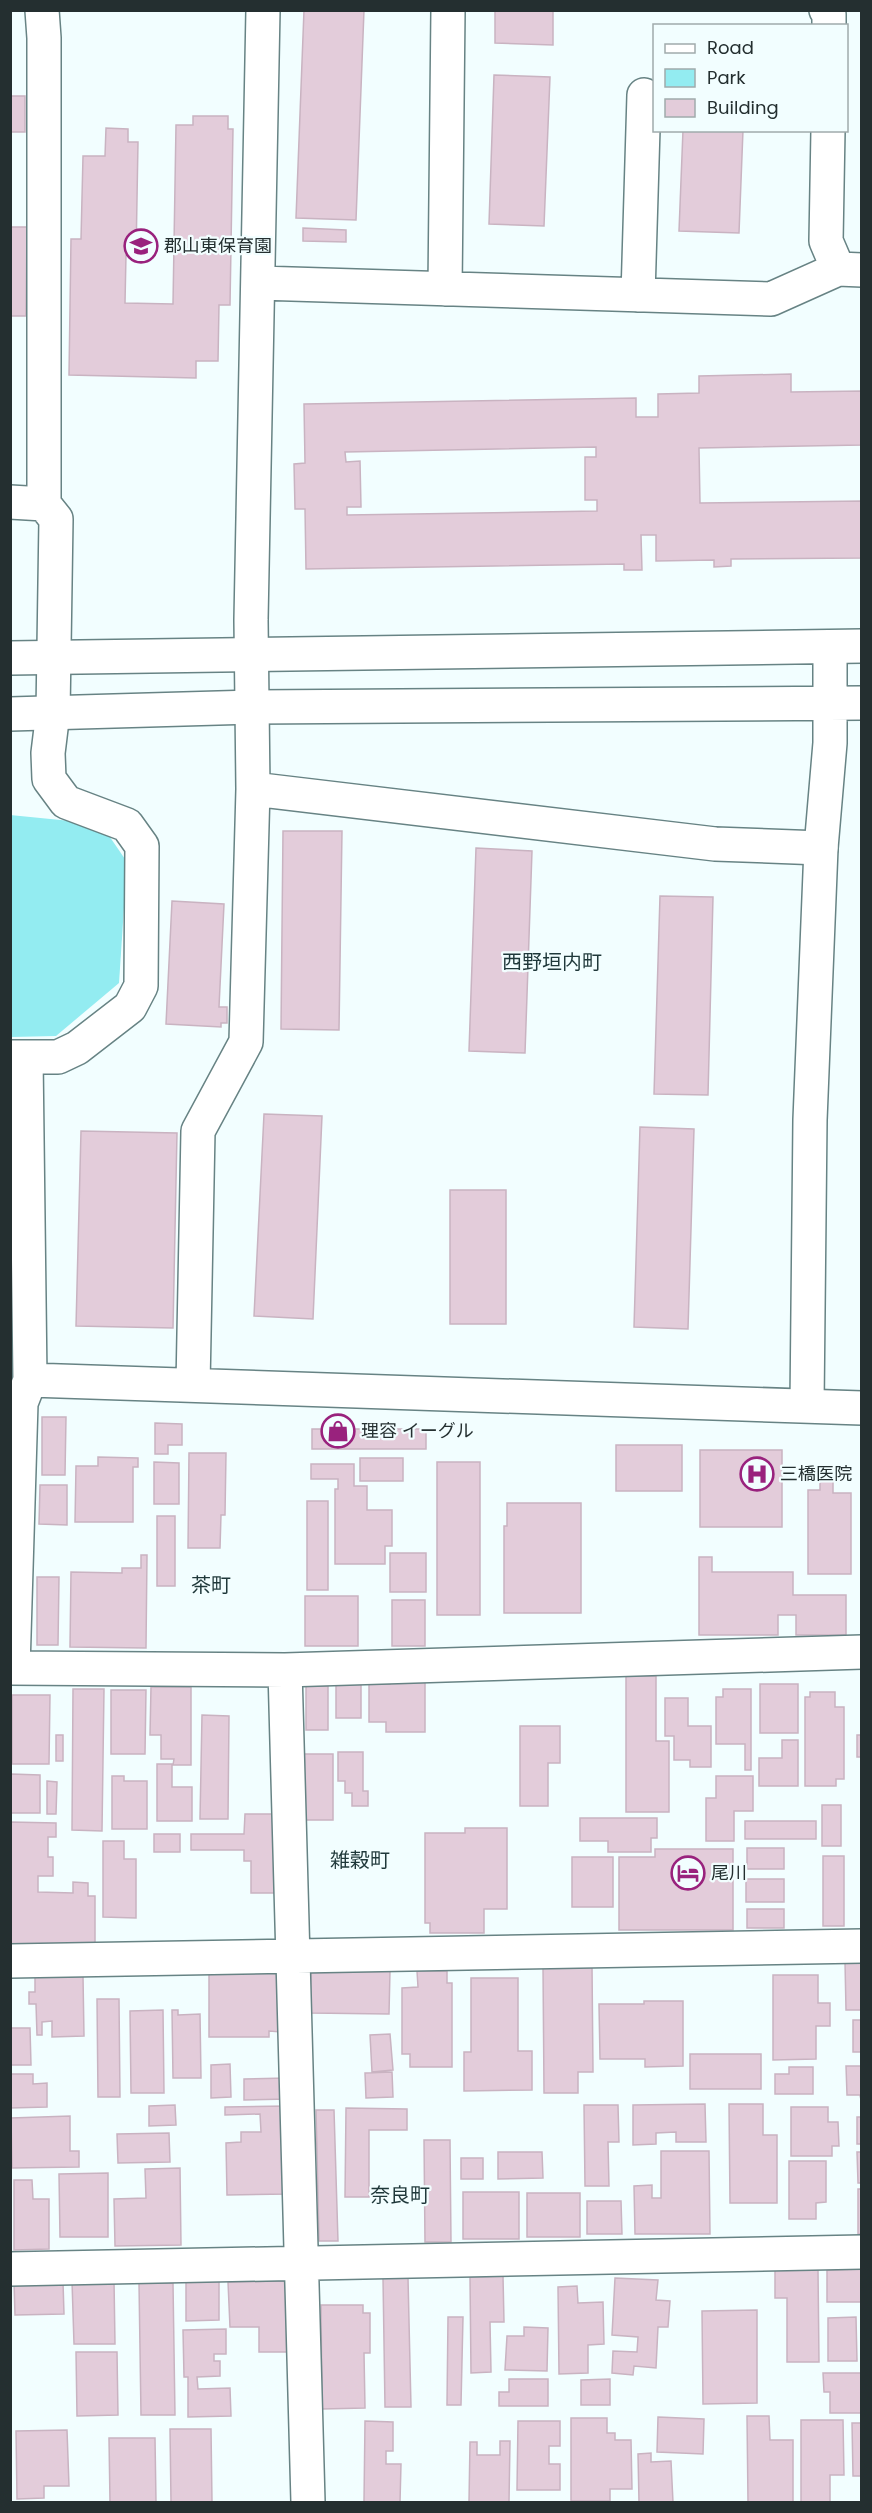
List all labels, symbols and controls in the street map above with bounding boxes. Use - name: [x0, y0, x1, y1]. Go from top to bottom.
- legend: [653, 24, 848, 132]
- text: Road: [707, 35, 754, 60]
- text: Park: [707, 65, 746, 90]
- text: Building: [707, 95, 779, 120]
- school or university icon: 郡山東保育園: [123, 228, 159, 264]
- place label: 郡山東保育園: [164, 233, 272, 258]
- district label: 西野垣内町: [502, 948, 602, 976]
- shop icon: 理容 イーグル: [320, 1413, 356, 1449]
- place label: 理容 イーグル: [361, 1418, 474, 1443]
- hospital icon: 三橋医院: [739, 1456, 775, 1492]
- place label: 三橋医院: [780, 1461, 852, 1486]
- district label: 茶町: [191, 1571, 231, 1599]
- district label: 雑穀町: [330, 1846, 390, 1874]
- hotel icon: 尾川: [670, 1855, 706, 1891]
- place label: 尾川: [711, 1860, 747, 1885]
- district label: 奈良町: [370, 2181, 430, 2209]

